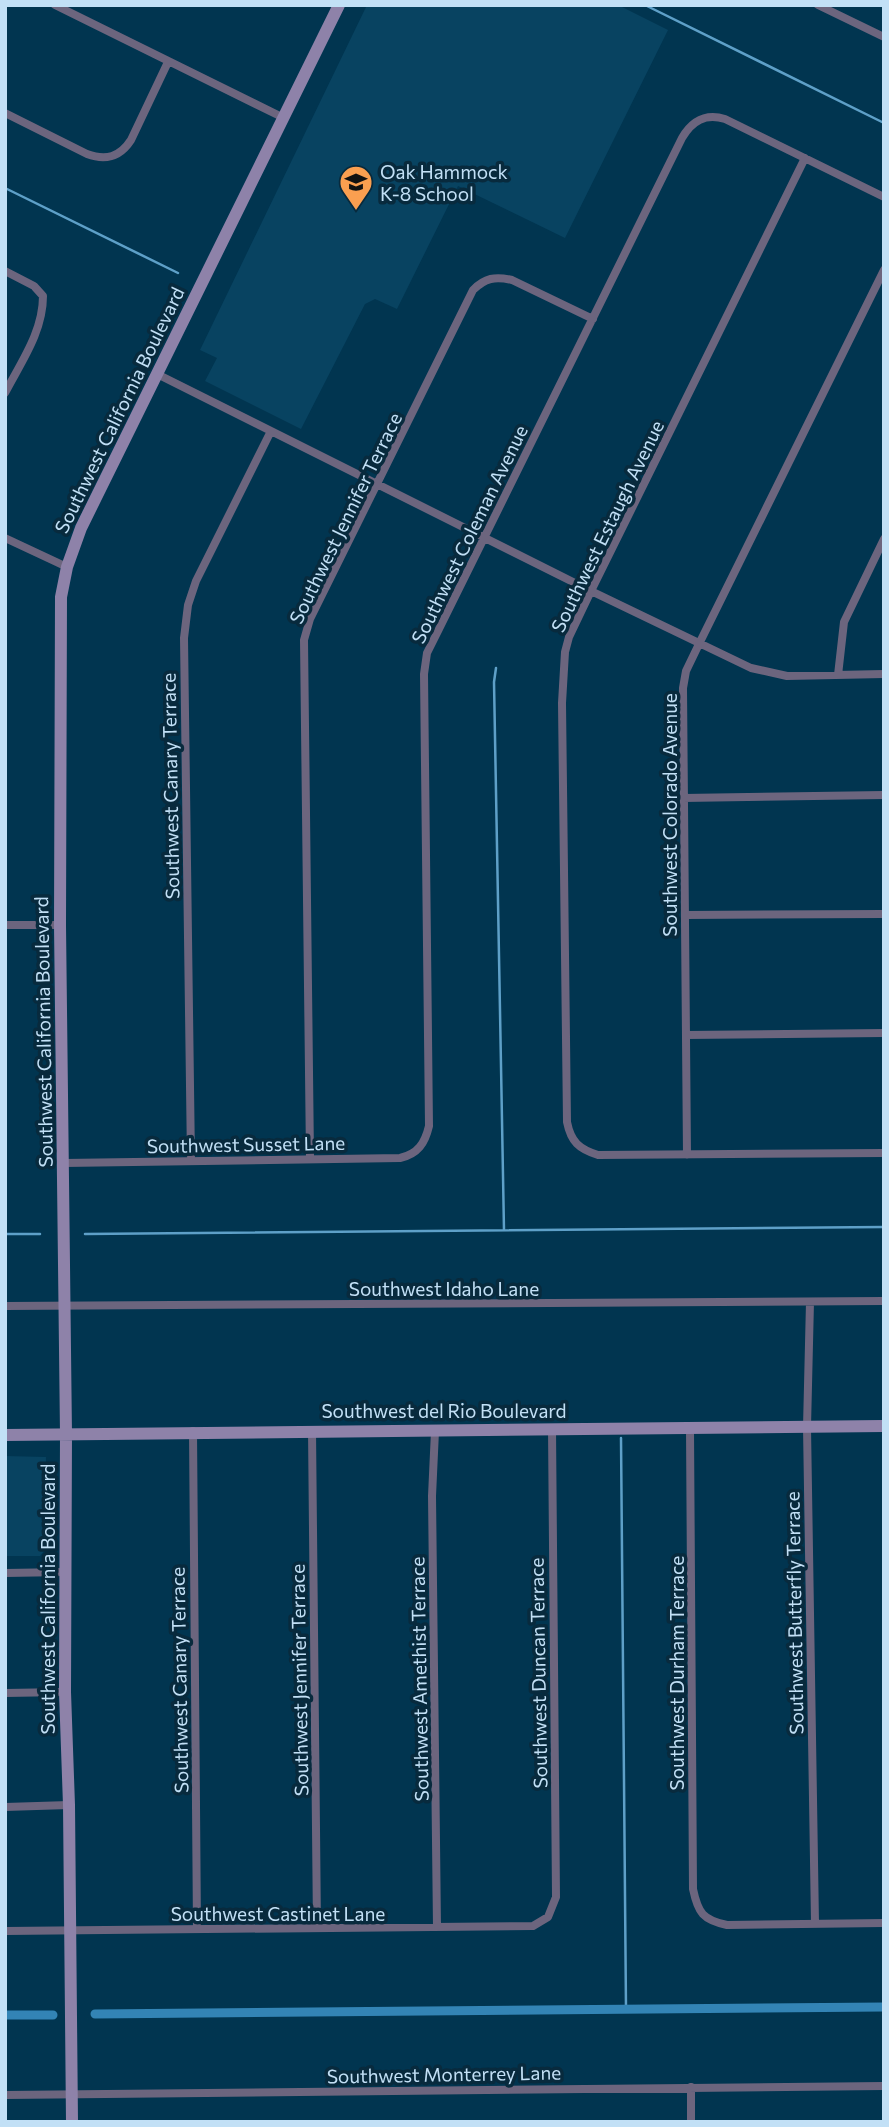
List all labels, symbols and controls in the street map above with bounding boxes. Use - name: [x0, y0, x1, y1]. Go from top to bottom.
- place label: Oak Hammock K-8 School: [380, 160, 508, 205]
- school or university icon: Oak Hammock K-8 School: [337, 163, 375, 212]
- street label: Southwest California Boulevard: [49, 283, 189, 537]
- street label: Southwest Jennifer Terrace: [284, 409, 406, 627]
- street label: Southwest Estaugh Avenue: [546, 416, 668, 636]
- street label: Southwest Coleman Avenue: [406, 421, 532, 647]
- street label: Southwest Canary Terrace: [157, 673, 183, 899]
- street label: Southwest Colorado Avenue: [658, 693, 681, 937]
- street label: Southwest California Boulevard: [29, 896, 57, 1168]
- street label: Southwest Susset Lane: [147, 1131, 345, 1157]
- street label: Southwest Idaho Lane: [349, 1277, 539, 1300]
- street label: Southwest del Rio Boulevard: [321, 1399, 567, 1422]
- street label: Southwest California Boulevard: [36, 1463, 59, 1735]
- street label: Southwest Butterfly Terrace: [780, 1491, 808, 1735]
- street label: Southwest Amethist Terrace: [405, 1556, 433, 1802]
- street label: Southwest Durham Terrace: [665, 1556, 688, 1790]
- street label: Southwest Duncan Terrace: [524, 1557, 552, 1789]
- street label: Southwest Jennifer Terrace: [285, 1564, 313, 1796]
- street label: Southwest Canary Terrace: [166, 1567, 192, 1793]
- street label: Southwest Castinet Lane: [171, 1902, 385, 1925]
- street label: Southwest Monterrey Lane: [327, 2060, 561, 2088]

